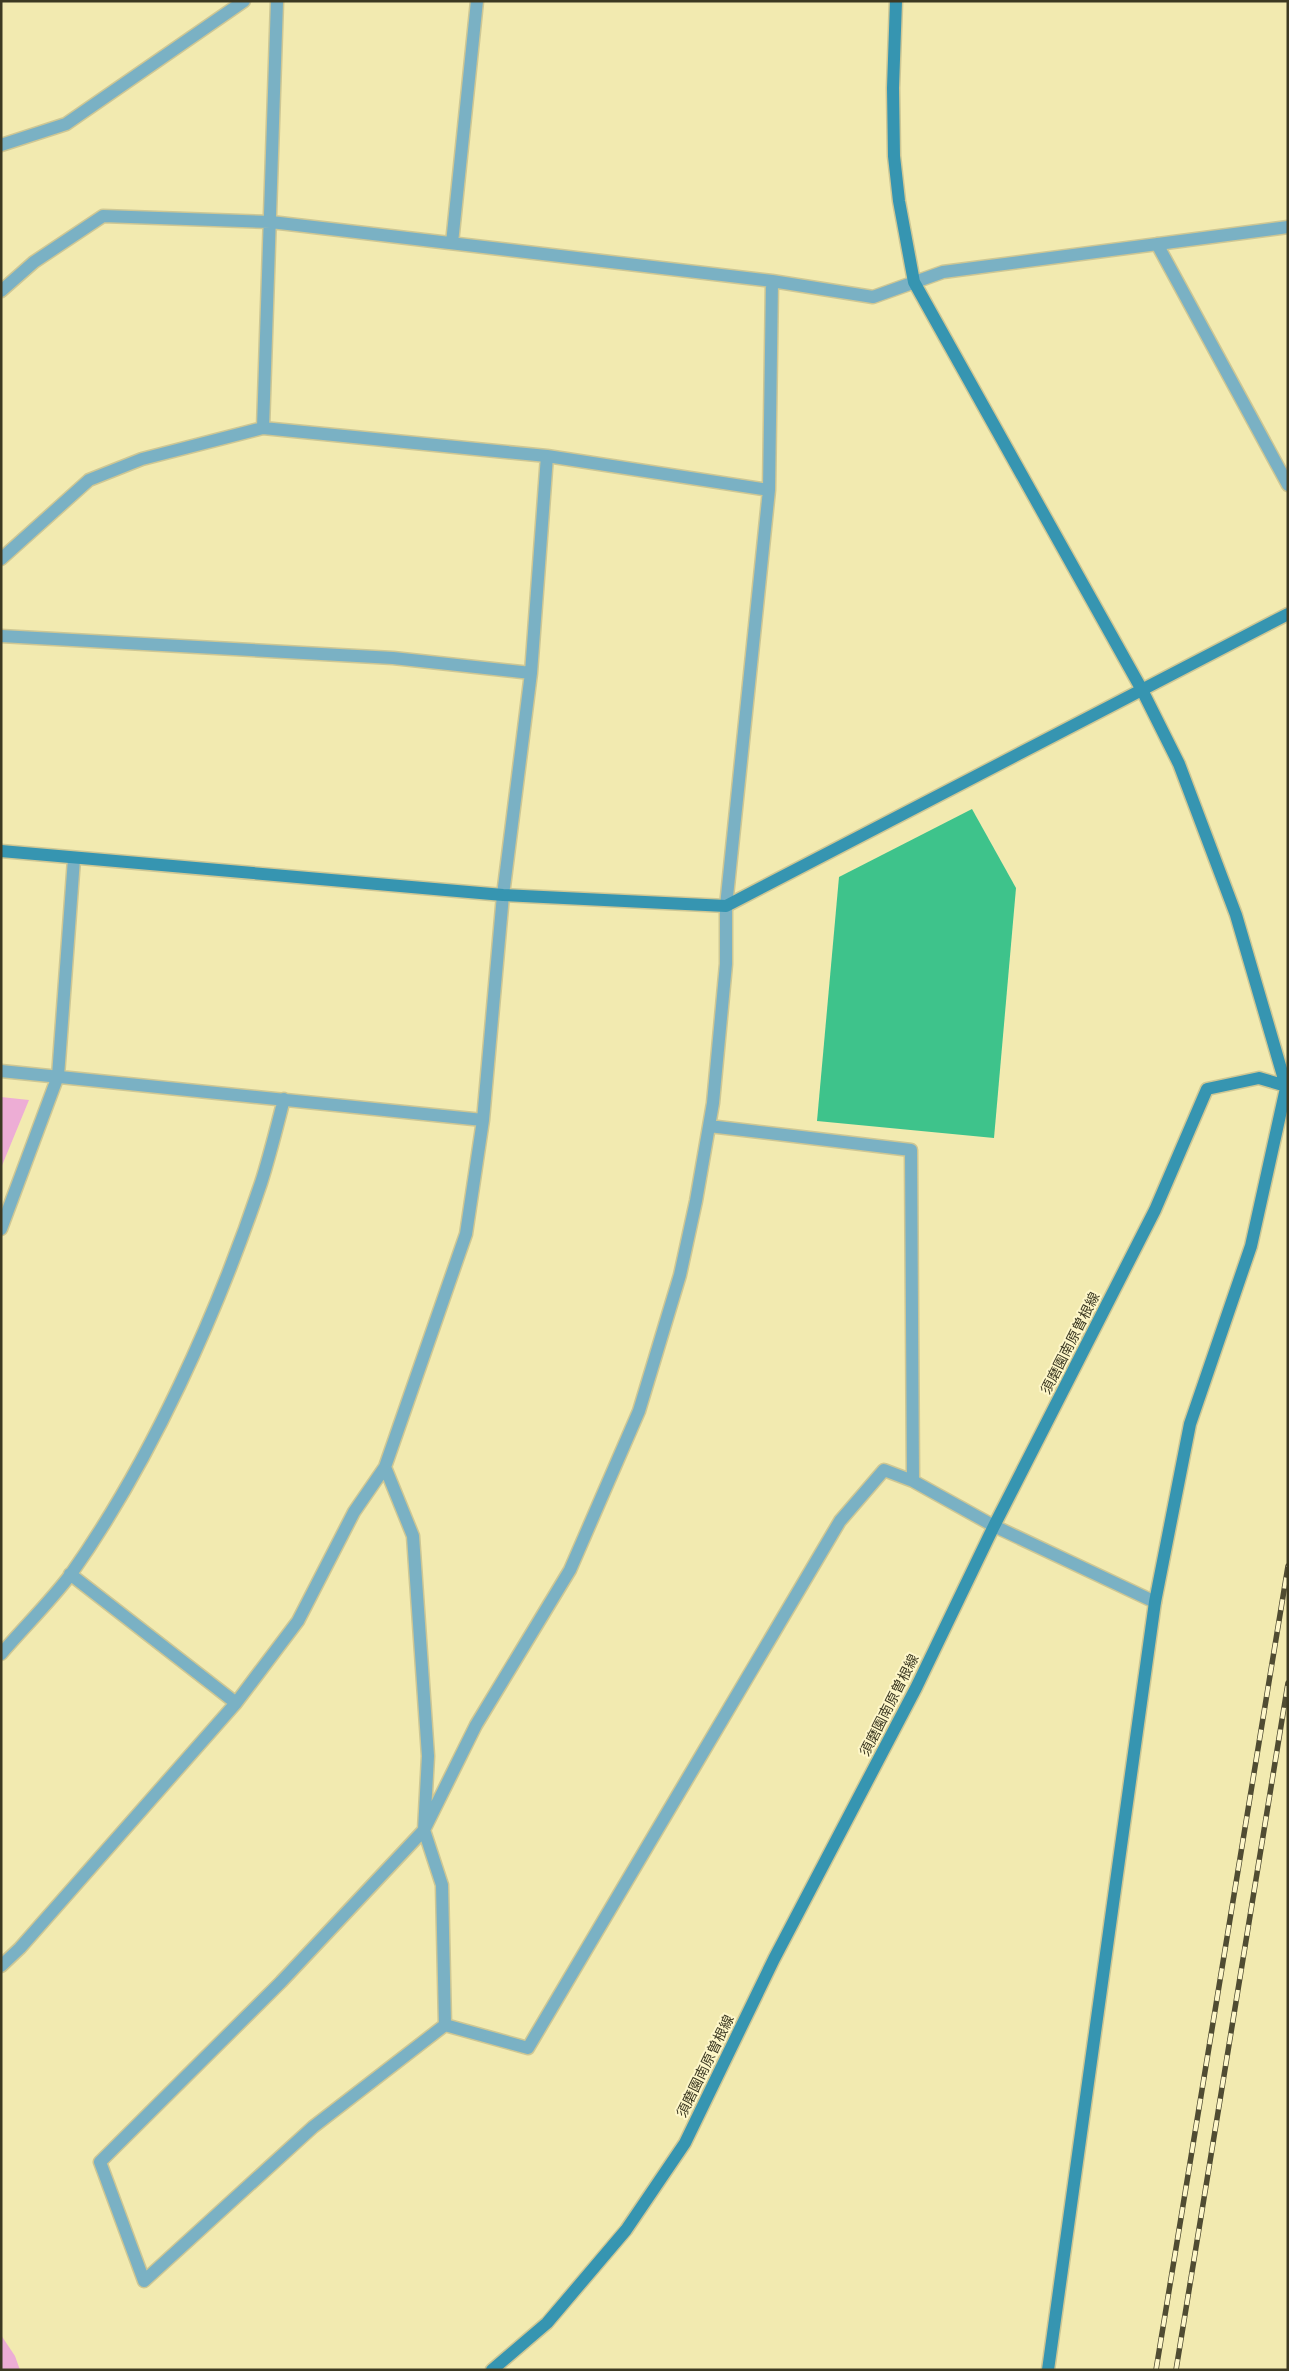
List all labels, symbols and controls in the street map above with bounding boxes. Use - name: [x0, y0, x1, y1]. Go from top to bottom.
- street label: 須磨園南原曽根線: [1035, 1288, 1103, 1397]
- street label: 須磨園南原曽根線: [854, 1650, 922, 1759]
- street label: 須磨園南原曽根線: [671, 2011, 738, 2120]

